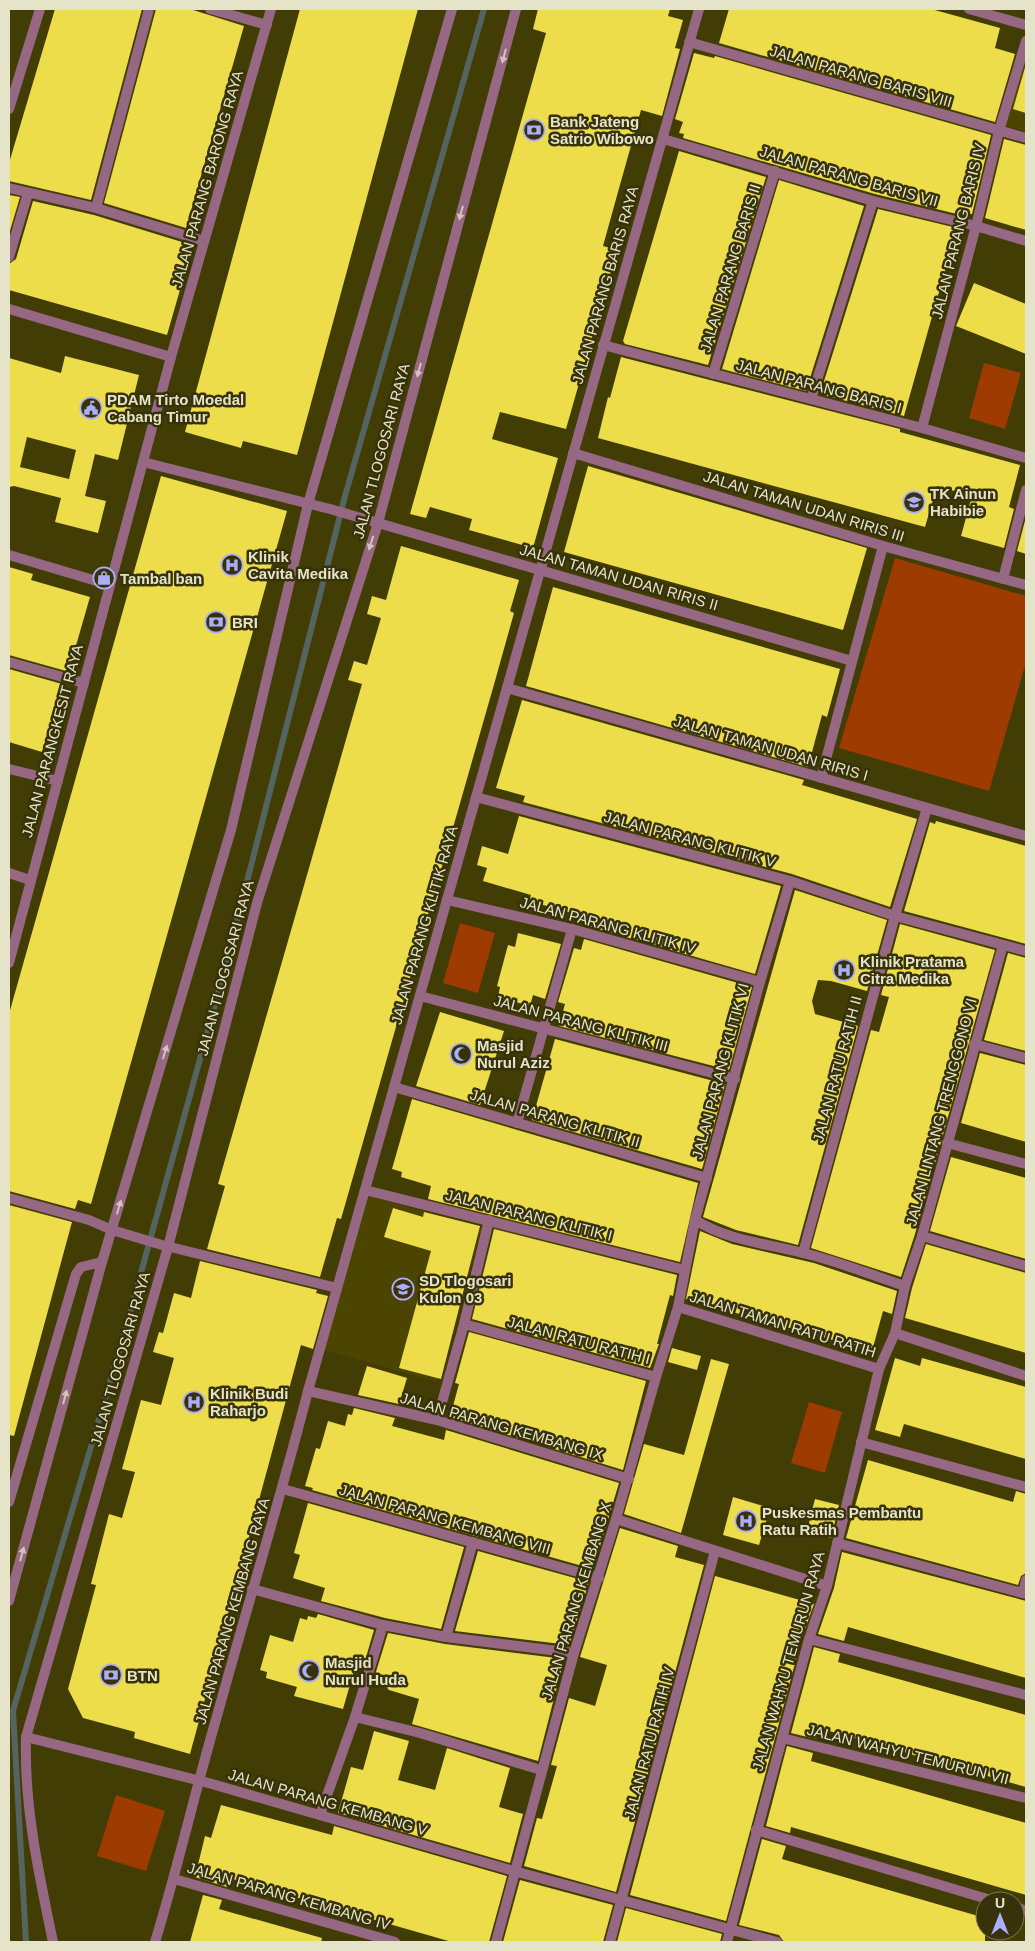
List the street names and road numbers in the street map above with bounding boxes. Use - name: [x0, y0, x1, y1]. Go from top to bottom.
- street label: JALAN PARANG BARIS VIII: [768, 42, 954, 110]
- street label: JALAN PARANG BARONG RAYA: [168, 68, 246, 290]
- street label: JALAN PARANG BARIS IV: [928, 141, 988, 321]
- street label: JALAN PARANG BARIS VII: [758, 142, 940, 210]
- street label: JALAN PARANG BARIS II: [696, 182, 764, 354]
- street label: JALAN PARANG BARIS RAYA: [569, 184, 641, 386]
- street label: JALAN PARANG BARIS I: [734, 356, 904, 416]
- street label: JALAN TLOGOSARI RAYA: [349, 361, 413, 541]
- street label: JALAN TAMAN UDAN RIRIS III: [701, 467, 907, 545]
- street label: JALAN TAMAN UDAN RIRIS II: [518, 541, 720, 613]
- street label: JALAN PARANGKESIT RAYA: [18, 643, 86, 839]
- street label: JALAN TAMAN UDAN RIRIS I: [672, 712, 870, 784]
- street label: JALAN PARANG KLITIK V: [602, 808, 778, 870]
- street label: JALAN PARANG KLITIK RAYA: [387, 824, 461, 1026]
- street label: JALAN TLOGOSARI RAYA: [193, 878, 257, 1058]
- street label: JALAN PARANG KLITIK IV: [518, 893, 698, 957]
- street label: JALAN PARANG KLITIK VI: [688, 981, 752, 1161]
- street label: JALAN PARANG KLITIK III: [492, 992, 670, 1054]
- street label: JALAN RATU RATIH II: [809, 994, 865, 1144]
- street label: JALAN LINTANG TRENGGONO VI: [902, 996, 980, 1228]
- street label: JALAN PARANG KLITIK II: [468, 1086, 642, 1150]
- street label: JALAN PARANG KLITIK I: [444, 1186, 614, 1244]
- street label: JALAN TLOGOSARI RAYA: [87, 1270, 153, 1448]
- street label: JALAN TAMAN RATU RATIH: [688, 1288, 878, 1360]
- street label: JALAN RATU RATIH I: [506, 1313, 652, 1367]
- street label: JALAN PARANG KEMBANG IX: [398, 1389, 606, 1463]
- street label: JALAN PARANG KEMBANG VIII: [337, 1481, 553, 1557]
- street label: JALAN PARANG KEMBANG RAYA: [191, 1496, 273, 1726]
- street label: JALAN PARANG KEMBANG X: [538, 1500, 614, 1702]
- street label: JALAN WAHYU TEMURUN RAYA: [748, 1549, 828, 1773]
- street label: JALAN RATU RATIH IV: [620, 1665, 678, 1821]
- street label: JALAN WAHYU TEMURUN VII: [805, 1721, 1011, 1787]
- street label: JALAN PARANG KEMBANG V: [226, 1765, 430, 1839]
- street label: JALAN PARANG KEMBANG IV: [185, 1859, 393, 1933]

